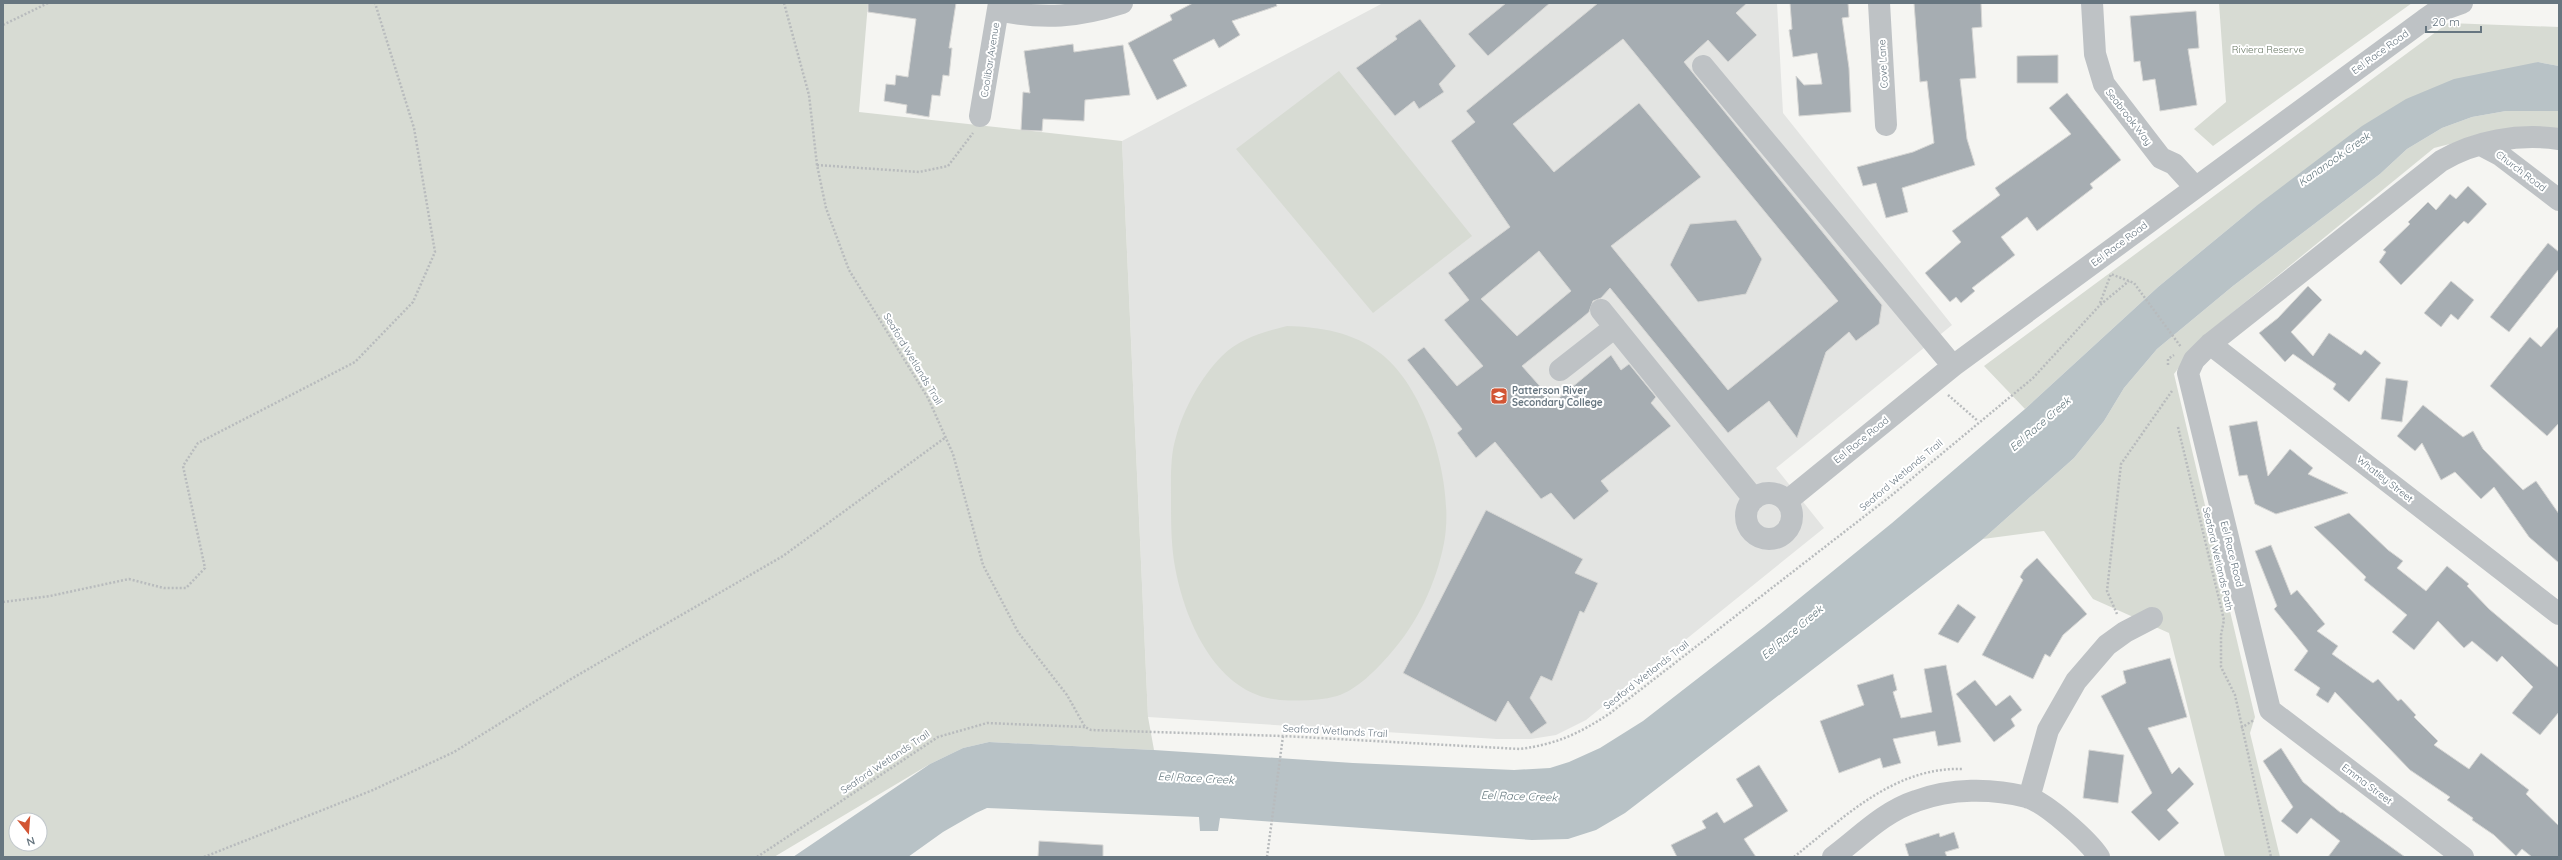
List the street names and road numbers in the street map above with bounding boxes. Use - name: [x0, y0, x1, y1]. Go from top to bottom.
- street label: Coolibar Avenue: [978, 21, 1002, 99]
- street label: Eel Race Road: [2349, 27, 2411, 77]
- street label: Cove Lane: [1875, 39, 1891, 89]
- street label: Seabrook Way: [2103, 86, 2155, 148]
- street label: Church Road: [2493, 148, 2549, 194]
- street label: Eel Race Road: [2088, 219, 2150, 269]
- street label: Seaford Wetlands Trail: [880, 311, 946, 407]
- street label: Eel Race Road: [1831, 414, 1891, 466]
- street label: Seaford Wetlands Trail: [1857, 436, 1945, 514]
- street label: Whatley Street: [2354, 453, 2416, 506]
- street label: Seaford Wetlands Path: [2200, 506, 2236, 612]
- street label: Eel Race Road: [2218, 520, 2246, 588]
- street label: Seaford Wetlands Trail: [1601, 638, 1691, 712]
- street label: Seaford Wetlands Trail: [1282, 722, 1388, 740]
- street label: Seaford Wetlands Trail: [838, 727, 932, 797]
- street label: Emma Street: [2339, 761, 2395, 808]

